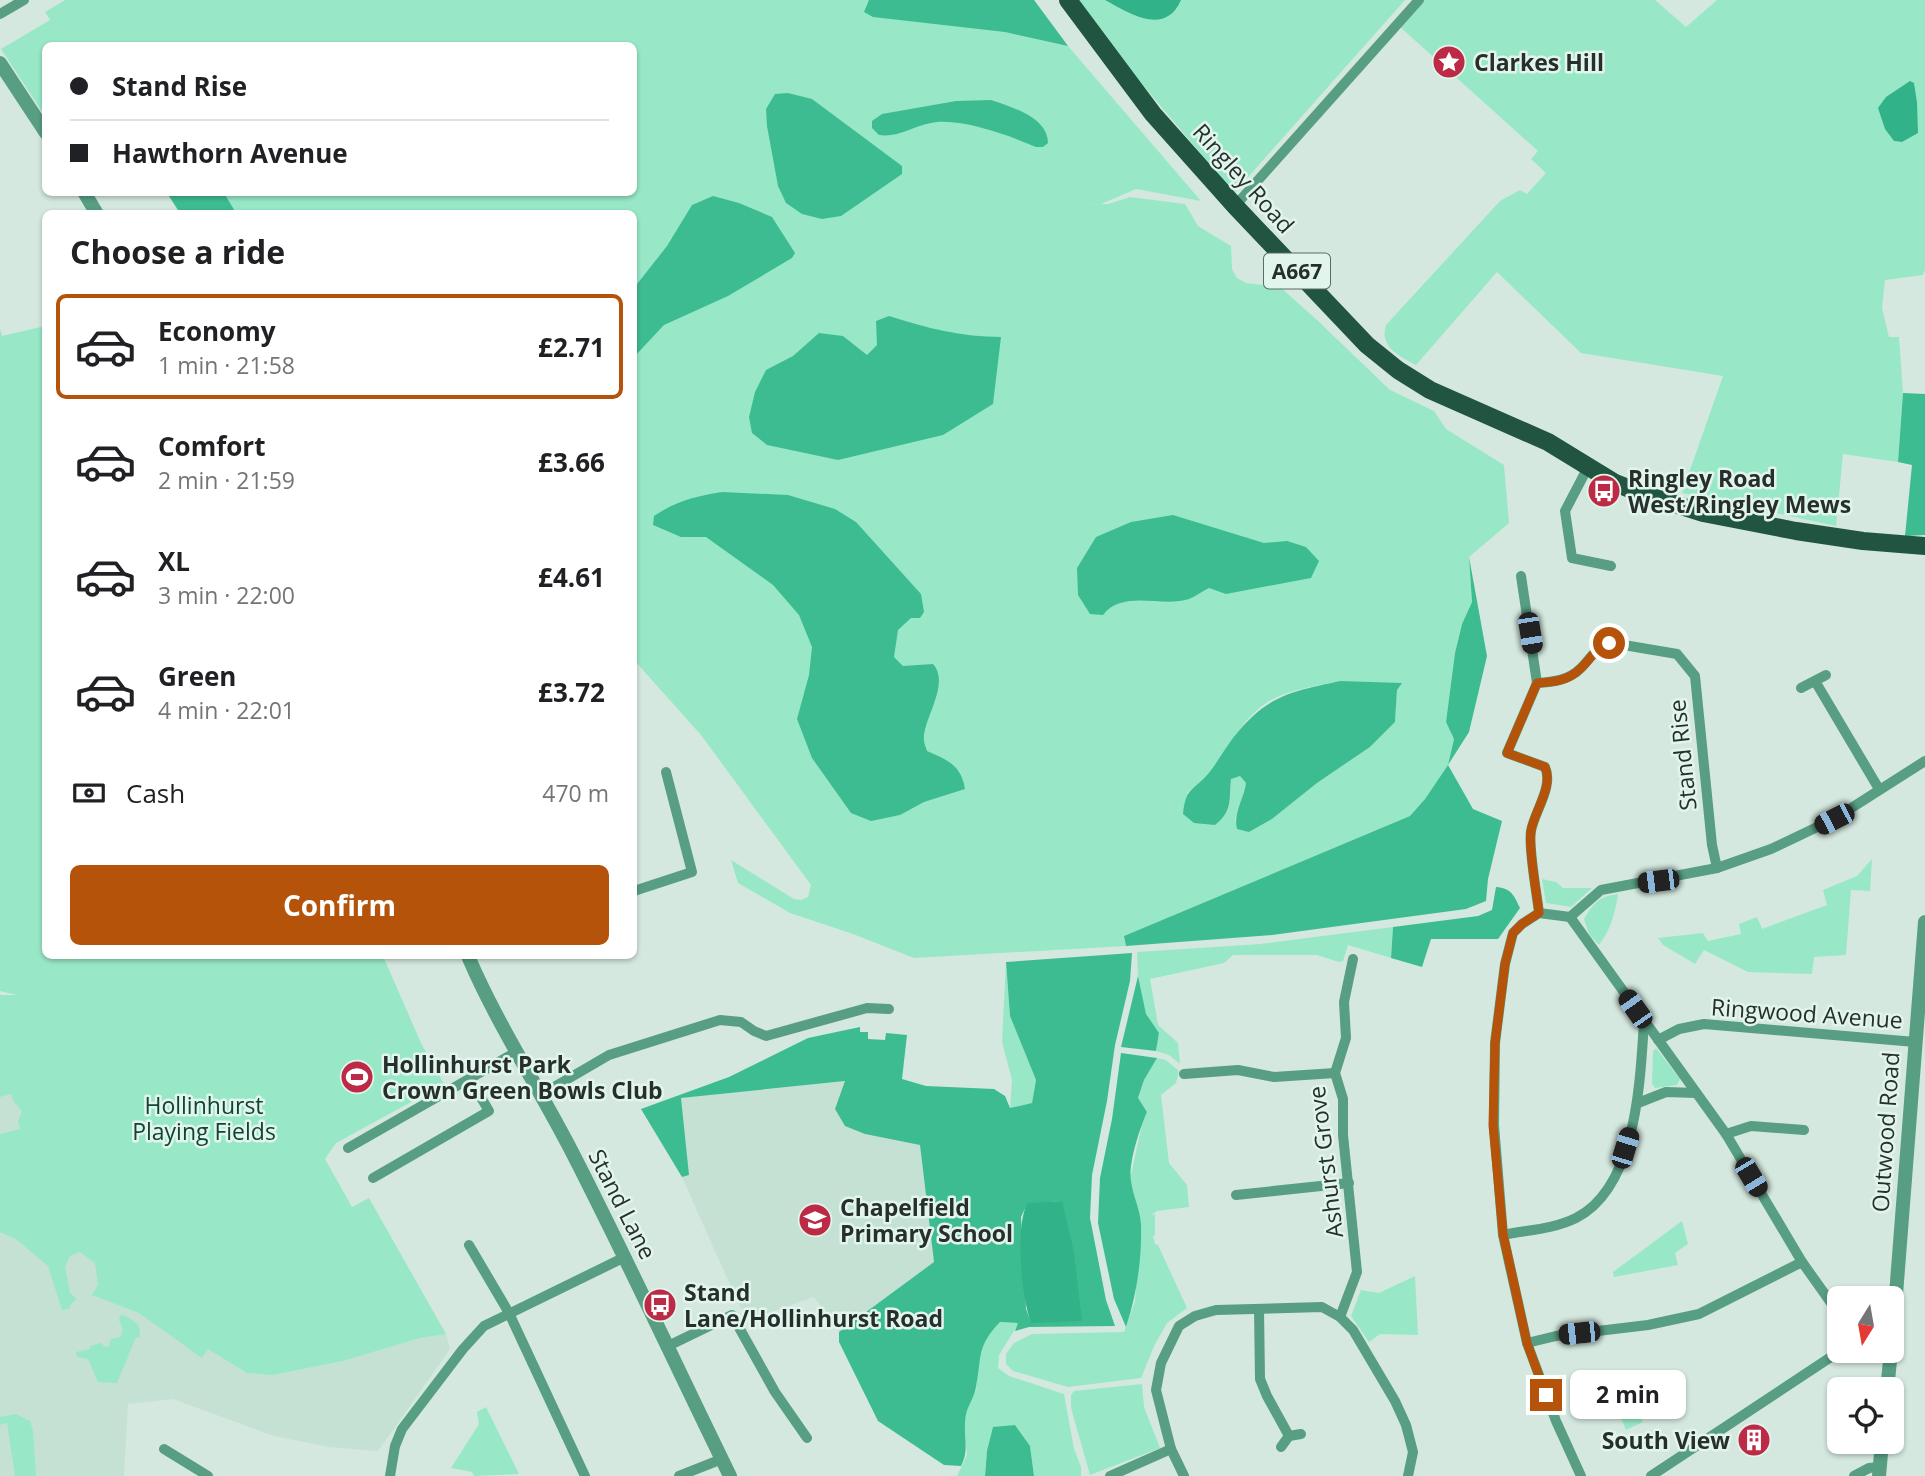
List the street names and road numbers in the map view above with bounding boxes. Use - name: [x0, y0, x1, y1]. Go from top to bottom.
- street label: Ringley Road: [1186, 116, 1302, 240]
- road number: A667: [1264, 254, 1330, 288]
- street label: Stand Rise: [1660, 698, 1704, 812]
- street label: Ringwood Avenue: [1710, 990, 1904, 1036]
- street label: Outwood Road: [1863, 1051, 1907, 1213]
- street label: Ashurst Grove: [1300, 1084, 1350, 1240]
- street label: Stand Lane: [582, 1143, 664, 1265]

